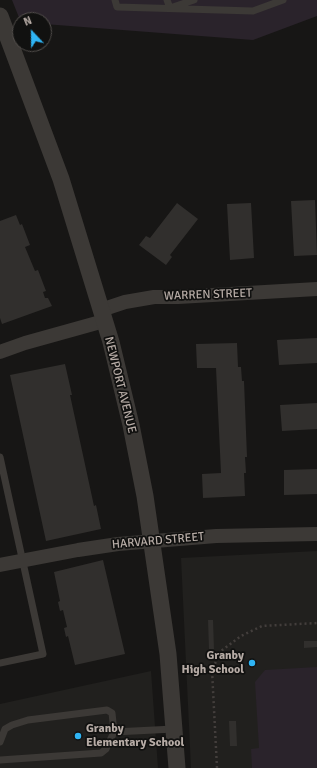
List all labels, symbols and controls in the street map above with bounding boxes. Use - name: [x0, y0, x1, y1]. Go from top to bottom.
- north arrow: [12, 12, 52, 52]
- text: N: [22, 14, 34, 29]
- street label: WARREN STREET: [164, 286, 252, 304]
- street label: NEWPORT AVENUE: [101, 335, 139, 435]
- street label: HARVARD STREET: [111, 530, 205, 552]
- place label: Granby High School: [181, 649, 244, 677]
- marker: Granby High School: [247, 658, 257, 668]
- place label: Granby Elementary School: [86, 722, 184, 750]
- marker: Granby Elementary School: [73, 731, 83, 741]

